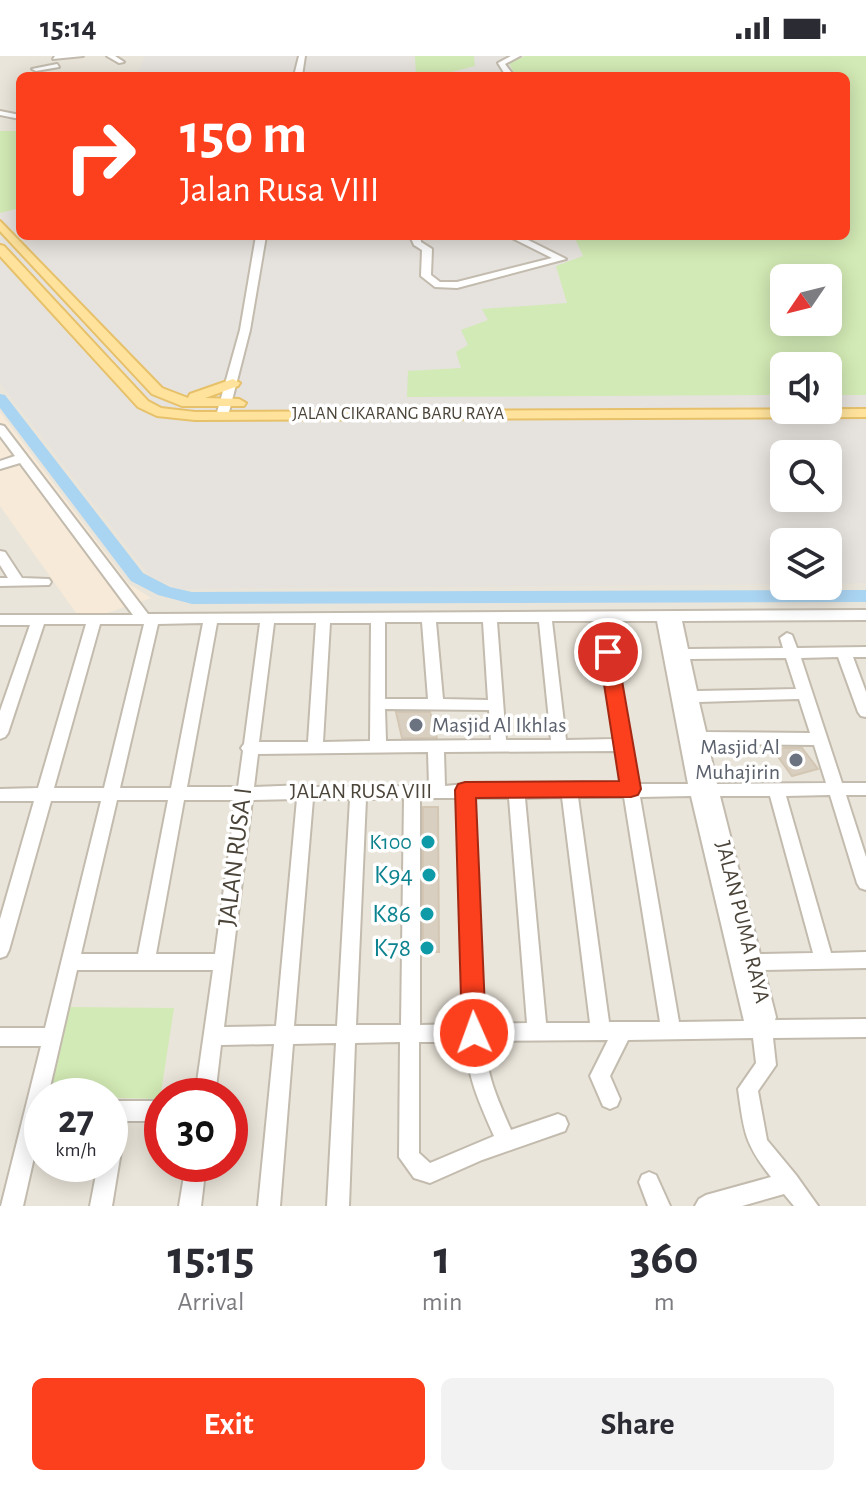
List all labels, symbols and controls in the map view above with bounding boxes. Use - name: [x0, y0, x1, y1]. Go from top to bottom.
- text: 15:14: [40, 13, 97, 43]
- icon: right: [48, 104, 152, 208]
- text: 150 m: [180, 107, 307, 163]
- text: Jalan Rusa VIII: [180, 172, 380, 208]
- north arrow: [770, 264, 842, 336]
- map controls: [770, 264, 842, 600]
- button: sound: [770, 352, 842, 424]
- street label: JALAN CIKARANG BARU RAYA: [292, 405, 505, 423]
- button: search: [770, 440, 842, 512]
- button: layers: [770, 528, 842, 600]
- pin: [574, 618, 642, 686]
- icon: arrive: [586, 630, 630, 674]
- place label: Masjid Al Ikhlas: [432, 714, 566, 736]
- marker: Masjid Al Ikhlas: [407, 716, 425, 734]
- place label: Masjid Al Muhajirin: [695, 736, 780, 783]
- marker: Masjid Al Muhajirin: [787, 751, 805, 769]
- street label: JALAN RUSA VIII: [290, 780, 432, 802]
- street label: JALAN RUSA I: [214, 786, 256, 928]
- place label: K100: [369, 831, 412, 853]
- marker: K100: [419, 833, 437, 851]
- street label: JALAN PUMA RAYA: [712, 839, 774, 1006]
- place label: K94: [374, 862, 413, 888]
- marker: K94: [420, 866, 438, 884]
- place label: K86: [372, 901, 411, 927]
- marker: K86: [418, 905, 436, 923]
- place label: K78: [374, 935, 411, 961]
- marker: K78: [418, 939, 436, 957]
- position arrow: [432, 991, 516, 1075]
- speed limit sign: 30: [144, 1078, 248, 1182]
- text: 27: [58, 1100, 94, 1140]
- text: km/h: [55, 1140, 97, 1160]
- text: 15:15: [167, 1235, 254, 1283]
- text: 1: [433, 1235, 451, 1283]
- text: 360: [630, 1235, 699, 1283]
- text: Arrival: [177, 1289, 244, 1315]
- text: min: [422, 1289, 462, 1315]
- text: m: [654, 1289, 675, 1315]
- button: Exit: [32, 1378, 425, 1470]
- button: Share: [441, 1378, 834, 1470]

